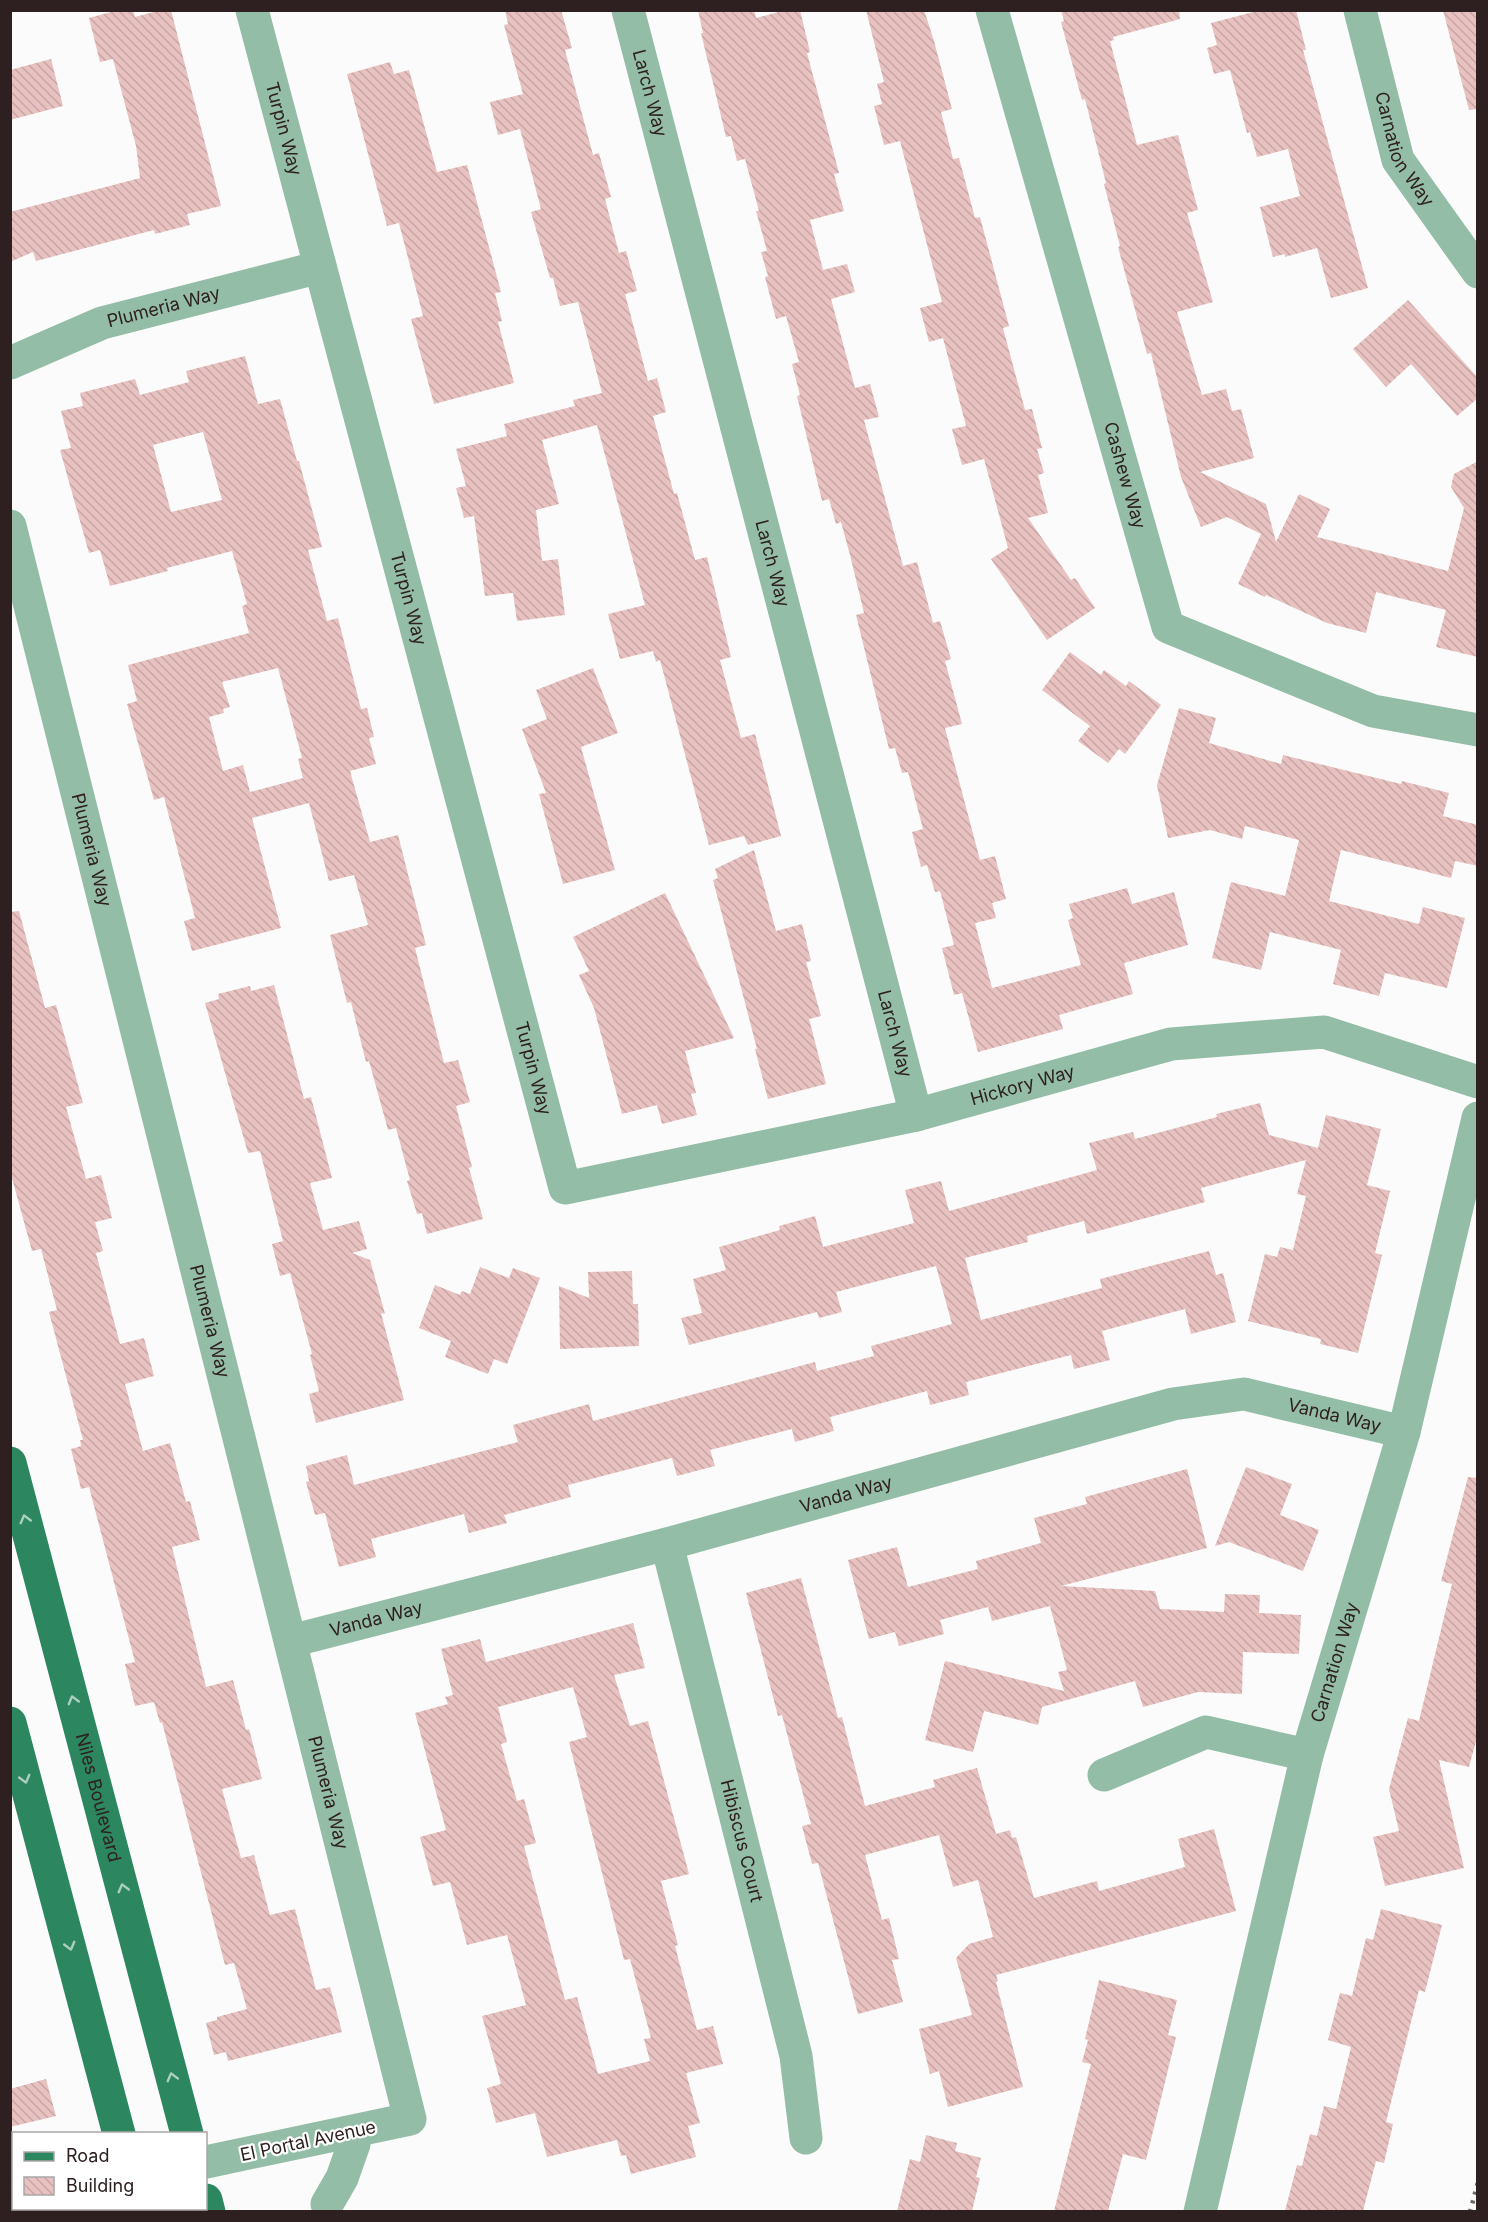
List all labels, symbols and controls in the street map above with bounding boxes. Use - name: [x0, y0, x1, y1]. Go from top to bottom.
- street label: Larch Way: [629, 47, 672, 139]
- street label: Turpin Way: [262, 80, 307, 178]
- street label: Carnation Way: [1371, 89, 1439, 210]
- street label: Plumeria Way: [105, 282, 222, 331]
- street label: Cashew Way: [1100, 419, 1150, 531]
- street label: Larch Way: [751, 517, 794, 609]
- street label: Turpin Way: [386, 549, 431, 647]
- street label: Plumeria Way: [67, 791, 116, 909]
- street label: Larch Way: [874, 988, 917, 1080]
- street label: Turpin Way: [511, 1019, 556, 1117]
- street label: Hickory Way: [968, 1060, 1077, 1109]
- street label: Plumeria Way: [186, 1262, 235, 1380]
- street label: Vanda Way: [1286, 1394, 1383, 1436]
- street label: Vanda Way: [797, 1471, 895, 1517]
- one-way arrow: [20, 1514, 33, 1524]
- street label: Vanda Way: [327, 1596, 425, 1641]
- street label: Carnation Way: [1306, 1600, 1362, 1725]
- one-way arrow: [68, 1695, 80, 1706]
- street label: Niles Boulevard: [72, 1731, 126, 1864]
- street label: Plumeria Way: [304, 1734, 353, 1851]
- one-way arrow: [18, 1774, 31, 1784]
- street label: Hibiscus Court: [717, 1777, 768, 1904]
- one-way arrow: [117, 1884, 130, 1894]
- one-way arrow: [62, 1941, 75, 1951]
- one-way arrow: [167, 2072, 180, 2082]
- street label: El Portal Avenue: [238, 2116, 378, 2165]
- legend: [12, 2132, 207, 2210]
- text: Road: [66, 2145, 109, 2166]
- text: Building: [66, 2175, 134, 2196]

